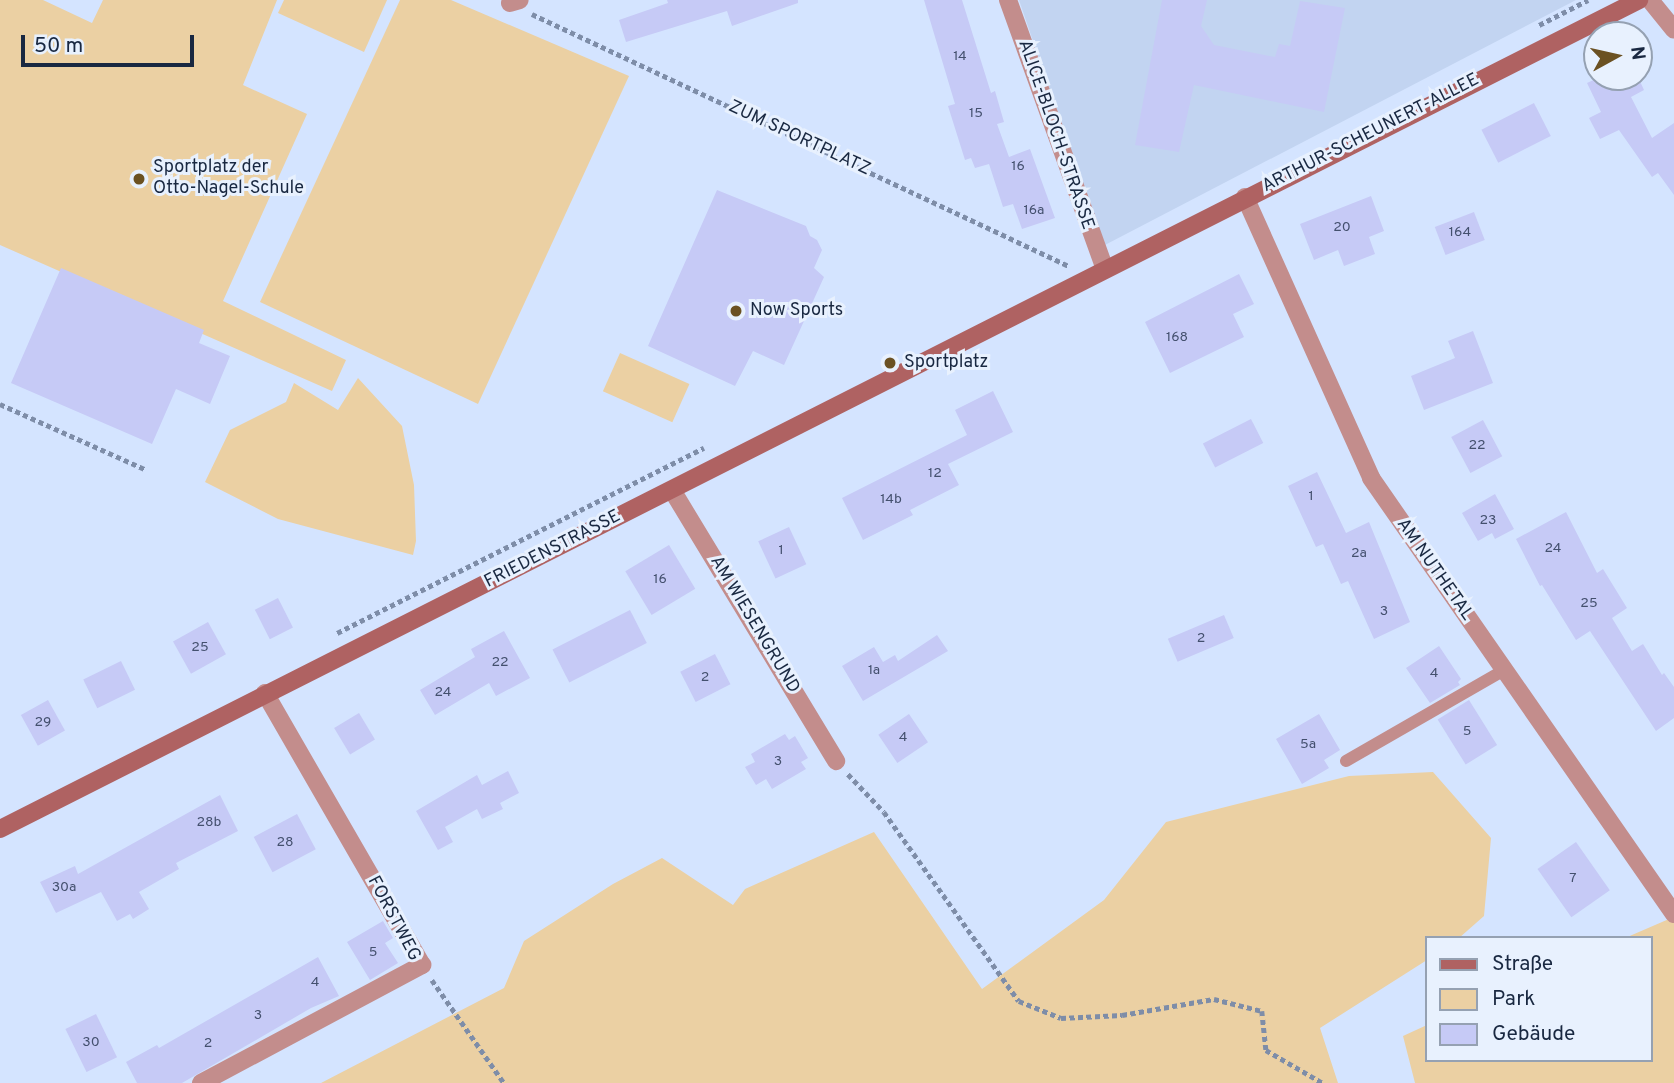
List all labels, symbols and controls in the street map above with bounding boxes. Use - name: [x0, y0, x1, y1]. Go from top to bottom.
- scale bar: [24, 21, 198, 65]
- north arrow: [1583, 21, 1653, 91]
- text: 50 m: [34, 33, 83, 60]
- street label: ALICE-BLOCH-STRASSE: [1012, 37, 1098, 233]
- text: N: [1624, 45, 1650, 62]
- house number: 14: [953, 49, 967, 65]
- street label: ARTHUR-SCHEUNERT-ALLEE: [1259, 70, 1483, 198]
- street label: ZUM SPORTPLATZ: [725, 97, 873, 181]
- house number: 15: [969, 106, 983, 122]
- place label: Sportplatz der Otto-Nagel-Schule: [153, 158, 304, 200]
- house number: 16: [1011, 159, 1025, 175]
- marker: Sportplatz der Otto-Nagel-Schule: [131, 171, 147, 187]
- house number: 16a: [1024, 203, 1044, 219]
- house number: 20: [1333, 220, 1351, 236]
- house number: 164: [1449, 225, 1471, 241]
- place label: Now Sports: [750, 300, 843, 322]
- marker: Now Sports: [728, 303, 744, 319]
- house number: 168: [1166, 330, 1188, 346]
- place label: Sportplatz: [904, 352, 988, 374]
- marker: Sportplatz: [882, 355, 898, 371]
- house number: 22: [1468, 438, 1486, 454]
- house number: 12: [928, 466, 942, 482]
- house number: 1: [1308, 489, 1314, 505]
- house number: 14b: [880, 492, 902, 508]
- street label: FRIEDENSTRASSE: [481, 506, 625, 594]
- house number: 23: [1480, 513, 1496, 529]
- street label: AM NUTHETAL: [1391, 515, 1477, 625]
- house number: 24: [1544, 541, 1562, 557]
- house number: 1: [778, 543, 784, 559]
- house number: 2a: [1351, 546, 1367, 562]
- street label: AM WIESENGRUND: [704, 552, 804, 698]
- house number: 16: [653, 572, 667, 588]
- house number: 25: [1580, 596, 1598, 612]
- house number: 3: [1380, 604, 1388, 620]
- house number: 2: [1197, 631, 1205, 647]
- house number: 25: [191, 640, 209, 656]
- house number: 22: [491, 655, 509, 671]
- house number: 1a: [868, 663, 880, 679]
- house number: 4: [1430, 666, 1438, 682]
- house number: 2: [701, 670, 709, 686]
- house number: 24: [434, 685, 452, 701]
- house number: 29: [35, 715, 51, 731]
- house number: 5: [1463, 724, 1471, 740]
- house number: 4: [899, 730, 907, 746]
- house number: 5a: [1300, 737, 1316, 753]
- house number: 3: [774, 754, 782, 770]
- house number: 28b: [197, 815, 221, 831]
- house number: 28: [276, 835, 294, 851]
- house number: 7: [1569, 871, 1577, 887]
- street label: FORSTWEG: [362, 873, 424, 965]
- house number: 30a: [52, 880, 76, 896]
- legend: [1426, 936, 1653, 1062]
- house number: 5: [369, 945, 377, 961]
- text: Straße: [1492, 951, 1553, 978]
- house number: 4: [311, 975, 319, 991]
- text: Park: [1492, 986, 1535, 1013]
- house number: 3: [254, 1008, 262, 1024]
- text: Gebäude: [1492, 1021, 1575, 1048]
- house number: 30: [82, 1035, 100, 1051]
- house number: 2: [204, 1036, 212, 1052]

